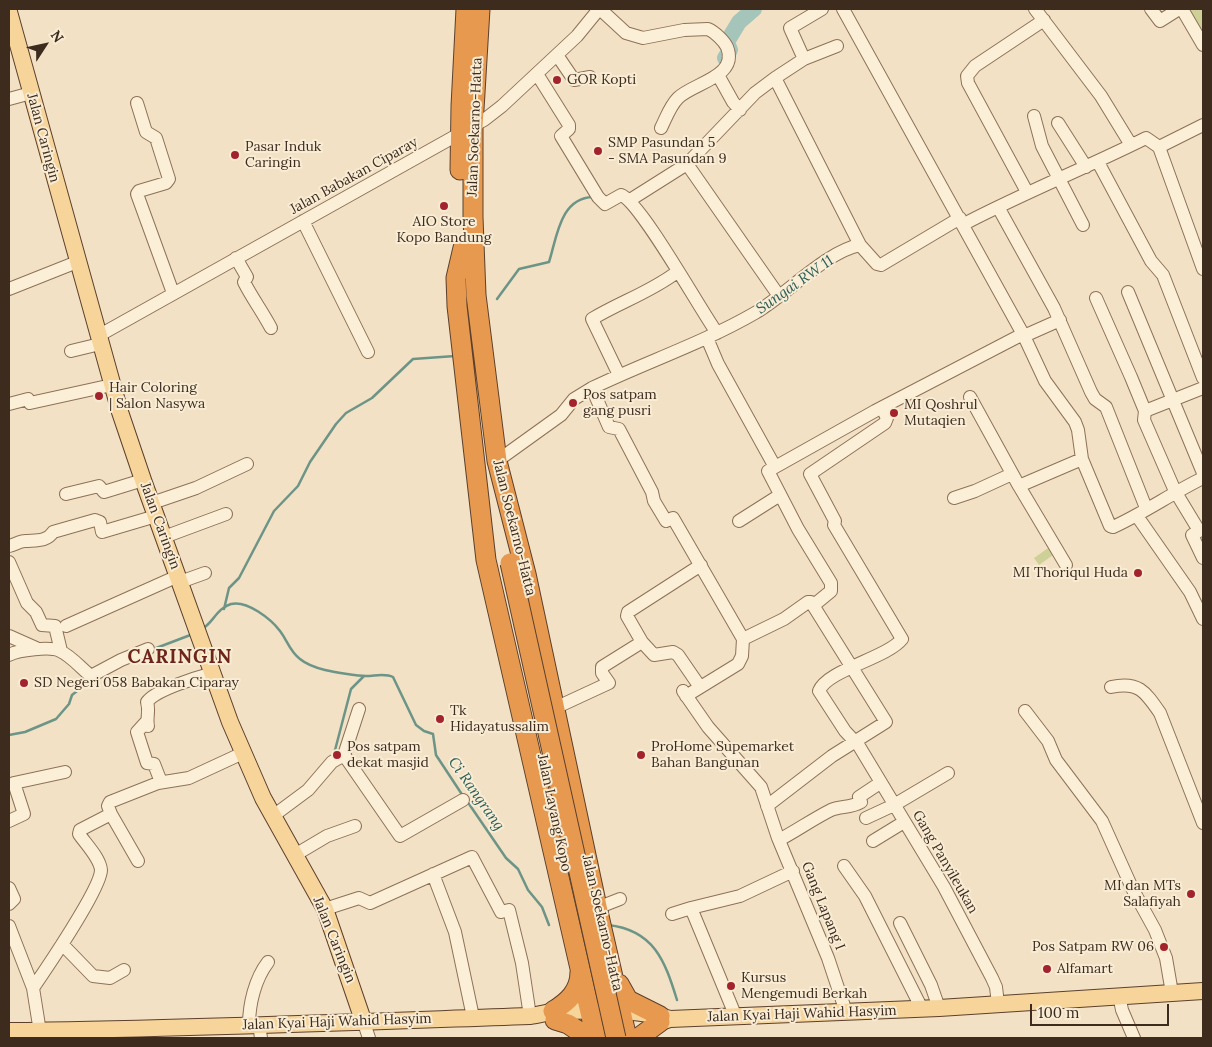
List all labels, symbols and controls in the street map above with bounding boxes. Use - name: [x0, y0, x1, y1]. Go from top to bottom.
- north arrow: [20, 20, 70, 70]
- text: N: [47, 27, 68, 46]
- street label: Jalan Soekarno-Hatta: [464, 57, 486, 197]
- place label: GOR Kopti: [567, 72, 636, 88]
- marker: GOR Kopti: [551, 74, 563, 86]
- street label: Jalan Caringin: [23, 92, 63, 184]
- street label: Jalan Babakan Ciparay: [287, 134, 421, 218]
- place label: SMP Pasundan 5 - SMA Pasundan 9: [608, 135, 727, 168]
- place label: Pasar Induk Caringin: [245, 139, 321, 172]
- marker: SMP Pasundan 5 - SMA Pasundan 9: [592, 145, 604, 157]
- marker: Pasar Induk Caringin: [229, 149, 241, 161]
- marker: AIO Store Kopo Bandung: [438, 200, 450, 212]
- place label: AIO Store Kopo Bandung: [396, 214, 492, 246]
- water label: Sungai RW 11: [753, 252, 837, 318]
- place label: Hair Coloring | Salon Nasywa: [109, 380, 205, 412]
- place label: Pos satpam gang pusri: [583, 387, 657, 420]
- marker: Hair Coloring | Salon Nasywa: [93, 390, 105, 402]
- marker: Pos satpam gang pusri: [567, 397, 579, 409]
- place label: MI Qoshrul Mutaqien: [904, 397, 978, 430]
- marker: MI Qoshrul Mutaqien: [888, 407, 900, 419]
- street label: Jalan Soekarno-Hatta: [489, 458, 539, 598]
- street label: Jalan Caringin: [136, 480, 184, 572]
- place label: MI Thoriqul Huda: [1013, 565, 1128, 581]
- marker: MI Thoriqul Huda: [1132, 567, 1144, 579]
- district label: CARINGIN: [127, 647, 233, 669]
- place label: SD Negeri 058 Babakan Ciparay: [34, 675, 239, 691]
- marker: SD Negeri 058 Babakan Ciparay: [18, 677, 30, 689]
- place label: Tk Hidayatussalim: [450, 703, 549, 736]
- marker: Tk Hidayatussalim: [434, 713, 446, 725]
- place label: Pos satpam dekat masjid: [347, 739, 429, 772]
- place label: ProHome Supemarket Bahan Bangunan: [651, 739, 794, 772]
- marker: Pos satpam dekat masjid: [331, 749, 343, 761]
- marker: ProHome Supemarket Bahan Bangunan: [635, 749, 647, 761]
- street label: Jalan Layang Kopo: [533, 753, 575, 873]
- water label: Ci Rangrang: [444, 754, 508, 834]
- street label: Gang Panyileukan: [909, 808, 981, 916]
- street label: Jalan Soekarno-Hatta: [578, 853, 626, 993]
- street label: Gang Lapang I: [798, 859, 848, 953]
- place label: MI dan MTs Salafiyah: [1104, 878, 1181, 910]
- marker: MI dan MTs Salafiyah: [1185, 888, 1197, 900]
- street label: Jalan Caringin: [309, 894, 359, 986]
- place label: Pos Satpam RW 06: [1032, 939, 1154, 955]
- marker: Pos Satpam RW 06: [1158, 941, 1170, 953]
- place label: Alfamart: [1057, 961, 1113, 977]
- marker: Alfamart: [1041, 963, 1053, 975]
- place label: Kursus Mengemudi Berkah: [741, 970, 867, 1002]
- marker: Kursus Mengemudi Berkah: [725, 980, 737, 992]
- scale bar: [1032, 994, 1171, 1026]
- street label: Jalan Kyai Haji Wahid Hasyim: [707, 1002, 897, 1026]
- text: 100 m: [1038, 1003, 1079, 1022]
- street label: Jalan Kyai Haji Wahid Hasyim: [242, 1010, 432, 1034]

